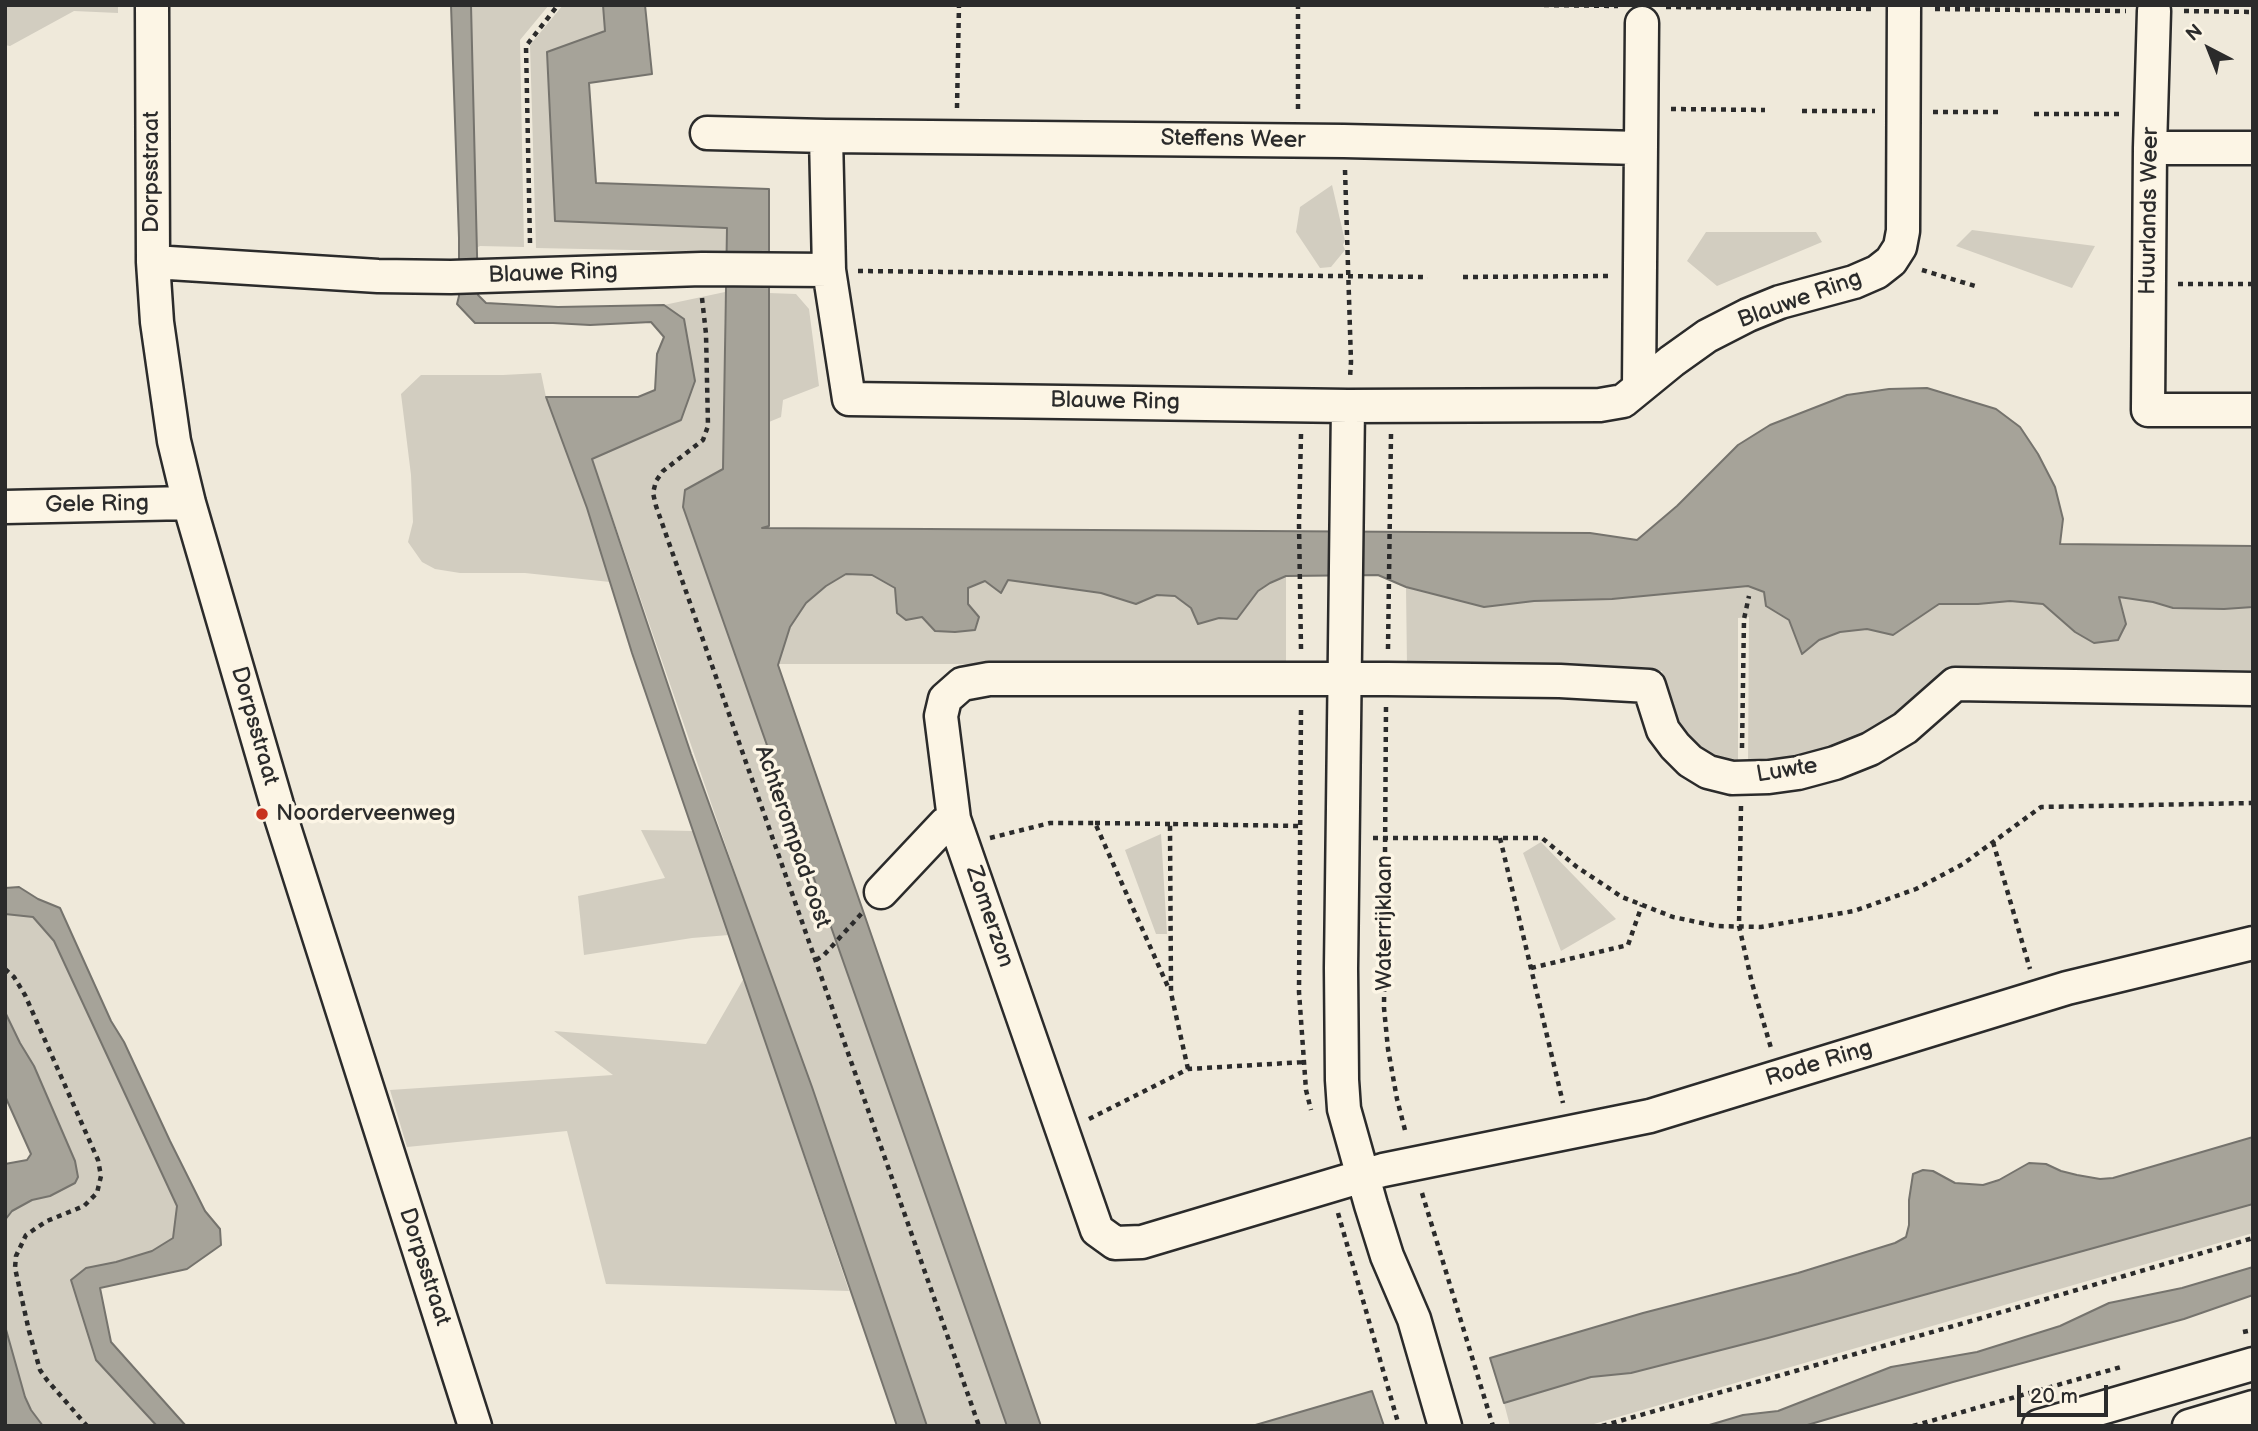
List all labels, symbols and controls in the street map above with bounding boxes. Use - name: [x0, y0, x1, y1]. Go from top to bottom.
- north arrow: [2174, 14, 2244, 84]
- text: N: [2182, 20, 2208, 46]
- street label: Dorpsstraat: [138, 111, 166, 233]
- street label: Steffens Weer: [1160, 125, 1306, 155]
- street label: Huurlands Weer: [2135, 127, 2165, 295]
- street label: Blauwe Ring: [488, 258, 618, 290]
- street label: Blauwe Ring: [1734, 265, 1866, 335]
- street label: Blauwe Ring: [1050, 387, 1180, 417]
- street label: Gele Ring: [45, 490, 149, 520]
- street label: Dorpsstraat: [224, 664, 284, 788]
- street label: Achterompad-oost: [748, 742, 836, 932]
- street label: Luwte: [1754, 753, 1820, 789]
- place label: Noorderveenweg: [276, 800, 455, 828]
- marker: Noorderveenweg: [254, 806, 270, 822]
- street label: Waterrijklaan: [1371, 855, 1399, 991]
- street label: Zomerzon: [959, 863, 1019, 971]
- street label: Rode Ring: [1762, 1035, 1876, 1093]
- street label: Dorpsstraat: [392, 1205, 456, 1329]
- scale bar: [2020, 1372, 2111, 1416]
- text: 20 m: [2030, 1384, 2078, 1409]

